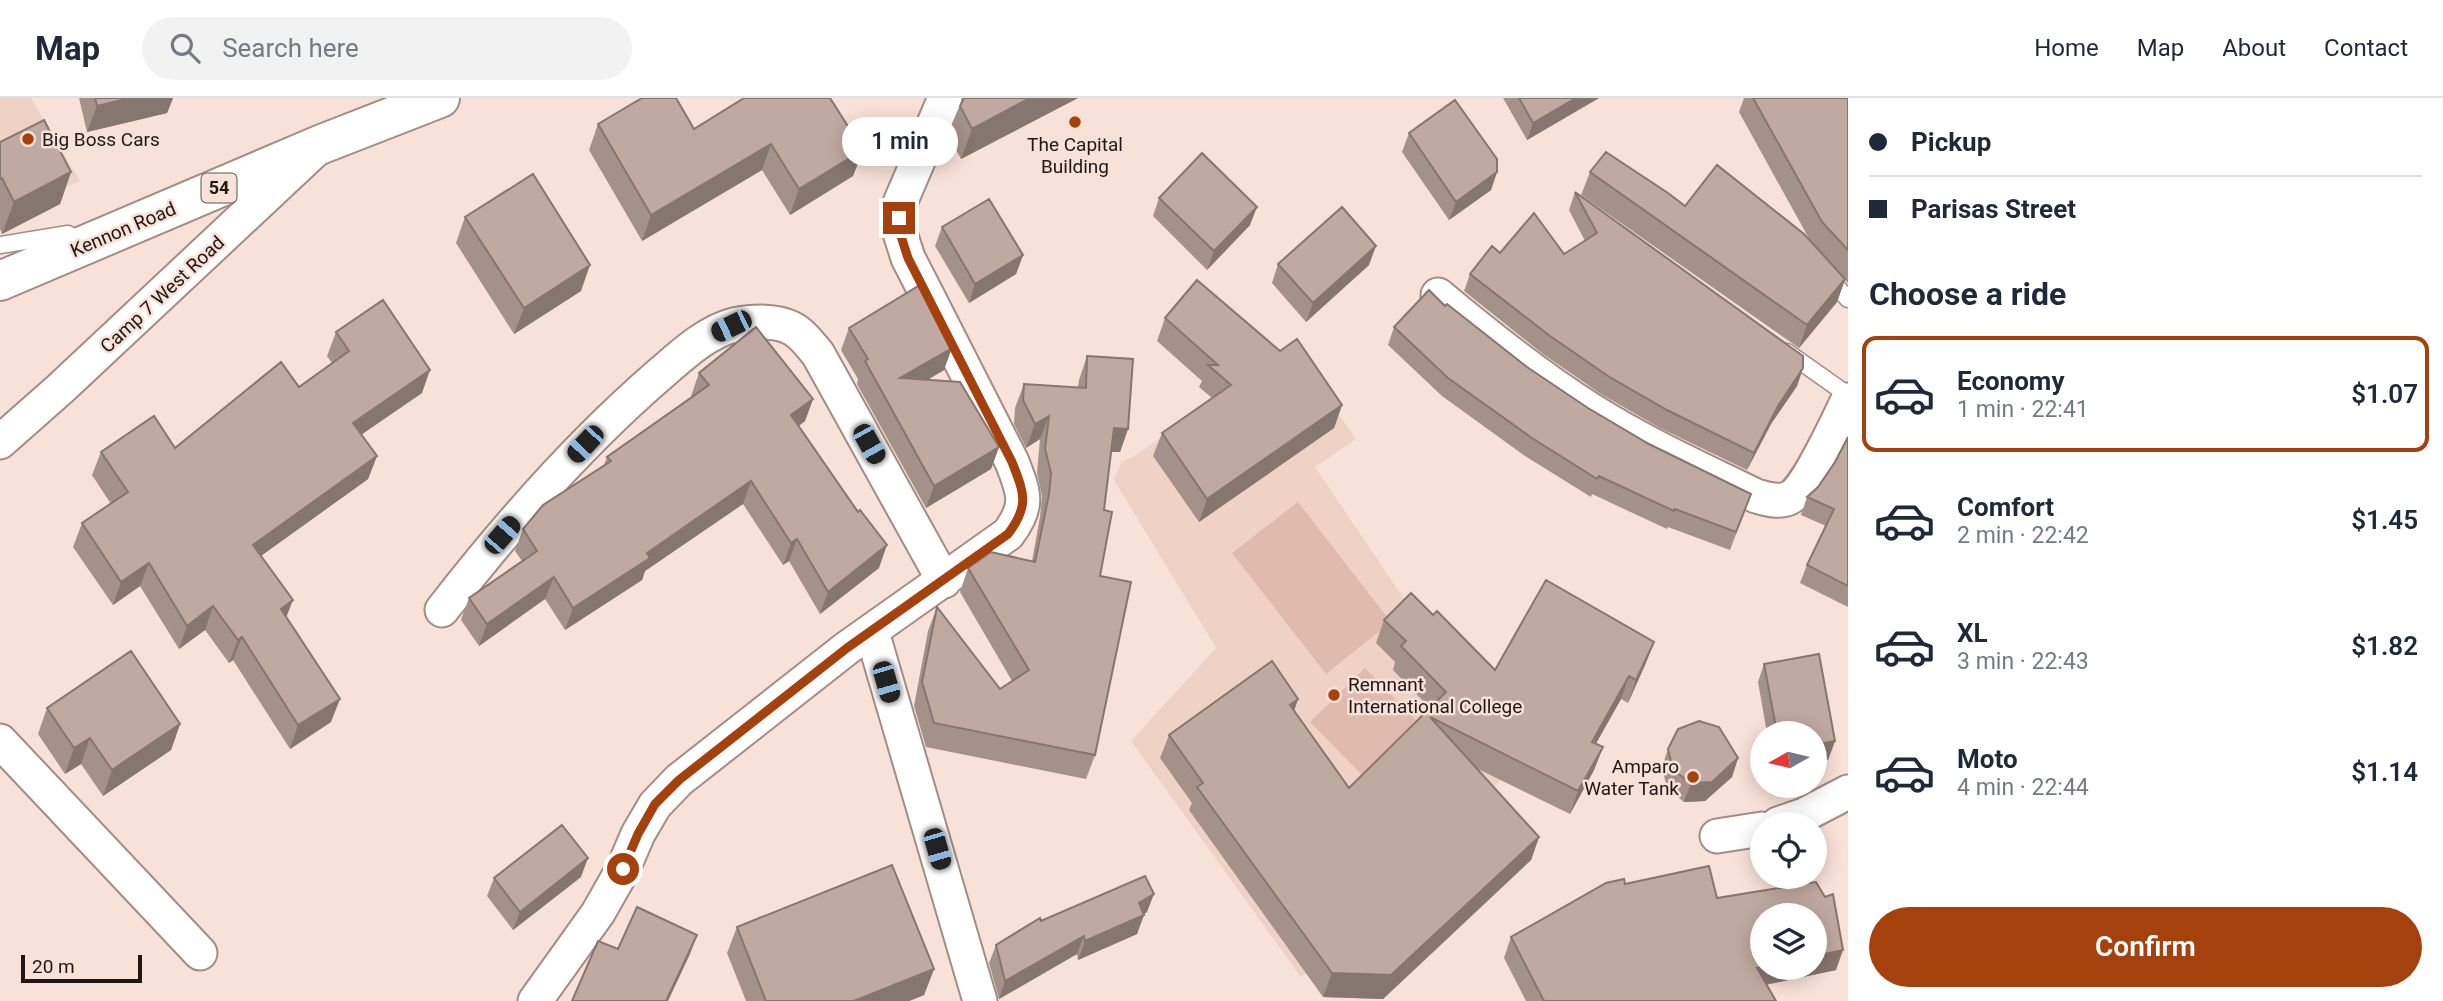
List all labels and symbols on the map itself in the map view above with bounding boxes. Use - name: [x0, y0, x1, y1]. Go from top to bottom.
- marker: The Capital Building: [1067, 114, 1083, 130]
- callout: 1 min: [841, 116, 957, 166]
- place label: Big Boss Cars: [42, 128, 160, 151]
- marker: Big Boss Cars: [20, 131, 36, 147]
- place label: The Capital Building: [1027, 133, 1123, 178]
- road number: 54: [202, 174, 236, 202]
- street label: Kennon Road: [67, 197, 179, 262]
- route end: [883, 202, 915, 234]
- street label: Camp 7 West Road: [96, 231, 229, 358]
- car: [708, 307, 755, 345]
- car: [563, 421, 608, 467]
- car: [850, 421, 889, 467]
- car: [481, 512, 524, 558]
- car: [871, 659, 902, 705]
- place label: Remnant International College: [1348, 673, 1522, 718]
- marker: Remnant International College: [1326, 687, 1342, 703]
- north arrow: [1750, 721, 1827, 798]
- place label: Amparo Water Tank: [1584, 755, 1679, 800]
- marker: Amparo Water Tank: [1685, 769, 1701, 785]
- car: [922, 826, 953, 872]
- route start: [607, 853, 639, 885]
- scale bar: [21, 952, 142, 984]

